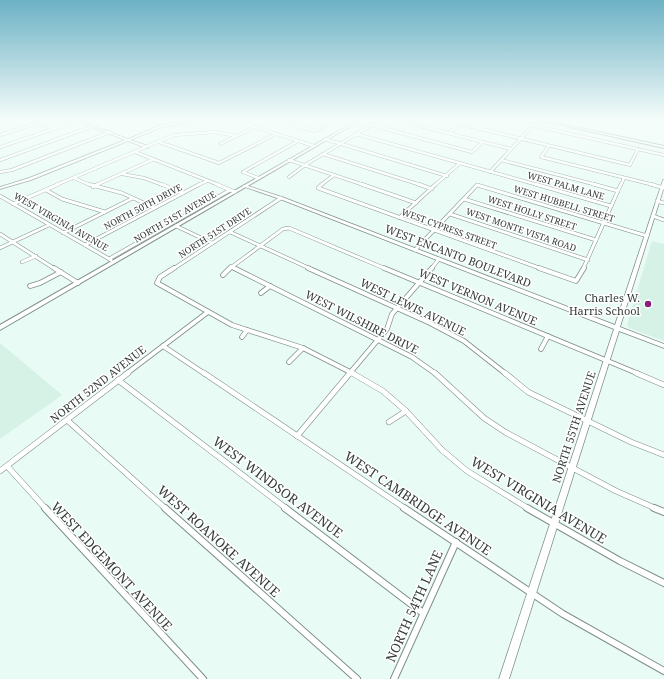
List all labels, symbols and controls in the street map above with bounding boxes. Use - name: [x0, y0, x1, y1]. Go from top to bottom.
- street label: WEST PALM LANE: [526, 168, 607, 203]
- street label: NORTH 50TH DRIVE: [101, 180, 184, 233]
- street label: WEST HUBBELL STREET: [512, 182, 617, 225]
- street label: NORTH 51ST AVENUE: [131, 187, 219, 245]
- street label: WEST VIRGINIA AVENUE: [11, 189, 111, 254]
- street label: WEST HOLLY STREET: [486, 192, 579, 233]
- street label: NORTH 51ST DRIVE: [176, 204, 254, 261]
- street label: WEST CYPRESS STREET: [400, 205, 499, 252]
- street label: WEST MONTE VISTA ROAD: [464, 205, 579, 255]
- street label: WEST ENCANTO BOULEVARD: [383, 221, 534, 290]
- street label: WEST VERNON AVENUE: [417, 265, 540, 328]
- street label: WEST LEWIS AVENUE: [358, 274, 469, 339]
- street label: WEST WILSHIRE DRIVE: [303, 286, 422, 357]
- place label: Charles W. Harris School: [569, 290, 641, 318]
- marker: Charles W. Harris School: [643, 299, 653, 309]
- street label: NORTH 52ND AVENUE: [47, 341, 149, 426]
- street label: NORTH 55TH AVENUE: [548, 369, 599, 485]
- street label: WEST WINDSOR AVENUE: [209, 432, 347, 542]
- street label: WEST CAMBRIDGE AVENUE: [341, 447, 495, 559]
- street label: WEST VIRGINIA AVENUE: [468, 452, 610, 548]
- street label: WEST ROANOKE AVENUE: [154, 481, 284, 601]
- street label: WEST EDGEMONT AVENUE: [47, 498, 177, 634]
- street label: NORTH 54TH LANE: [381, 547, 447, 665]

